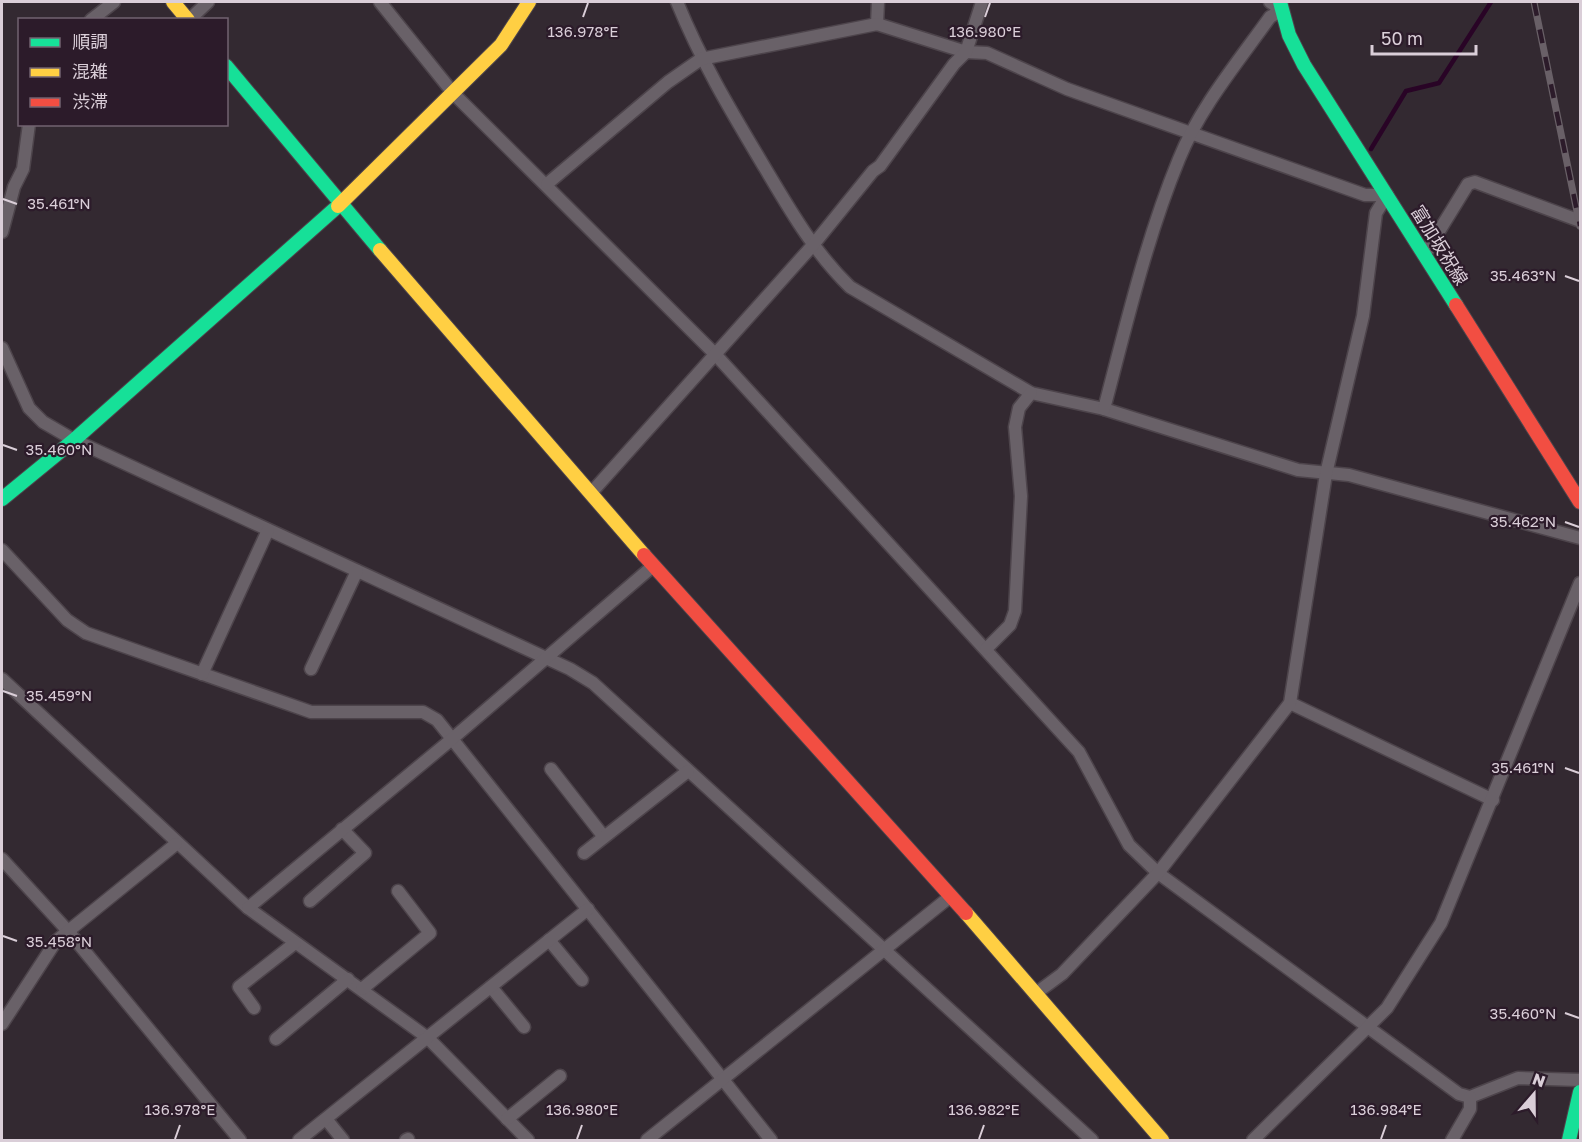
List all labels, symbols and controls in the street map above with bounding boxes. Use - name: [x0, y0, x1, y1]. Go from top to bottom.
- legend: [18, 18, 228, 126]
- scale bar: [1372, 18, 1476, 56]
- text: 136.978°E: [548, 22, 618, 40]
- text: 136.980°E: [949, 22, 1021, 40]
- text: 50 m: [1381, 27, 1423, 49]
- text: 順調: [72, 30, 108, 52]
- text: 混雑: [72, 60, 108, 82]
- text: 渋滞: [72, 90, 108, 112]
- text: 35.461°N: [27, 194, 91, 212]
- street label: 富加坂祝線: [1407, 201, 1473, 289]
- text: 35.463°N: [1490, 266, 1556, 284]
- text: 35.460°N: [26, 440, 92, 458]
- text: 35.462°N: [1490, 512, 1556, 530]
- text: 35.459°N: [26, 686, 92, 704]
- text: 35.461°N: [1491, 758, 1555, 776]
- text: 35.458°N: [26, 932, 92, 950]
- text: 35.460°N: [1490, 1004, 1556, 1022]
- north arrow: [1504, 1064, 1564, 1124]
- text: N: [1530, 1068, 1548, 1091]
- text: 136.978°E: [145, 1100, 215, 1118]
- text: 136.980°E: [546, 1100, 618, 1118]
- text: 136.982°E: [948, 1100, 1020, 1118]
- text: 136.984°E: [1350, 1100, 1422, 1118]

